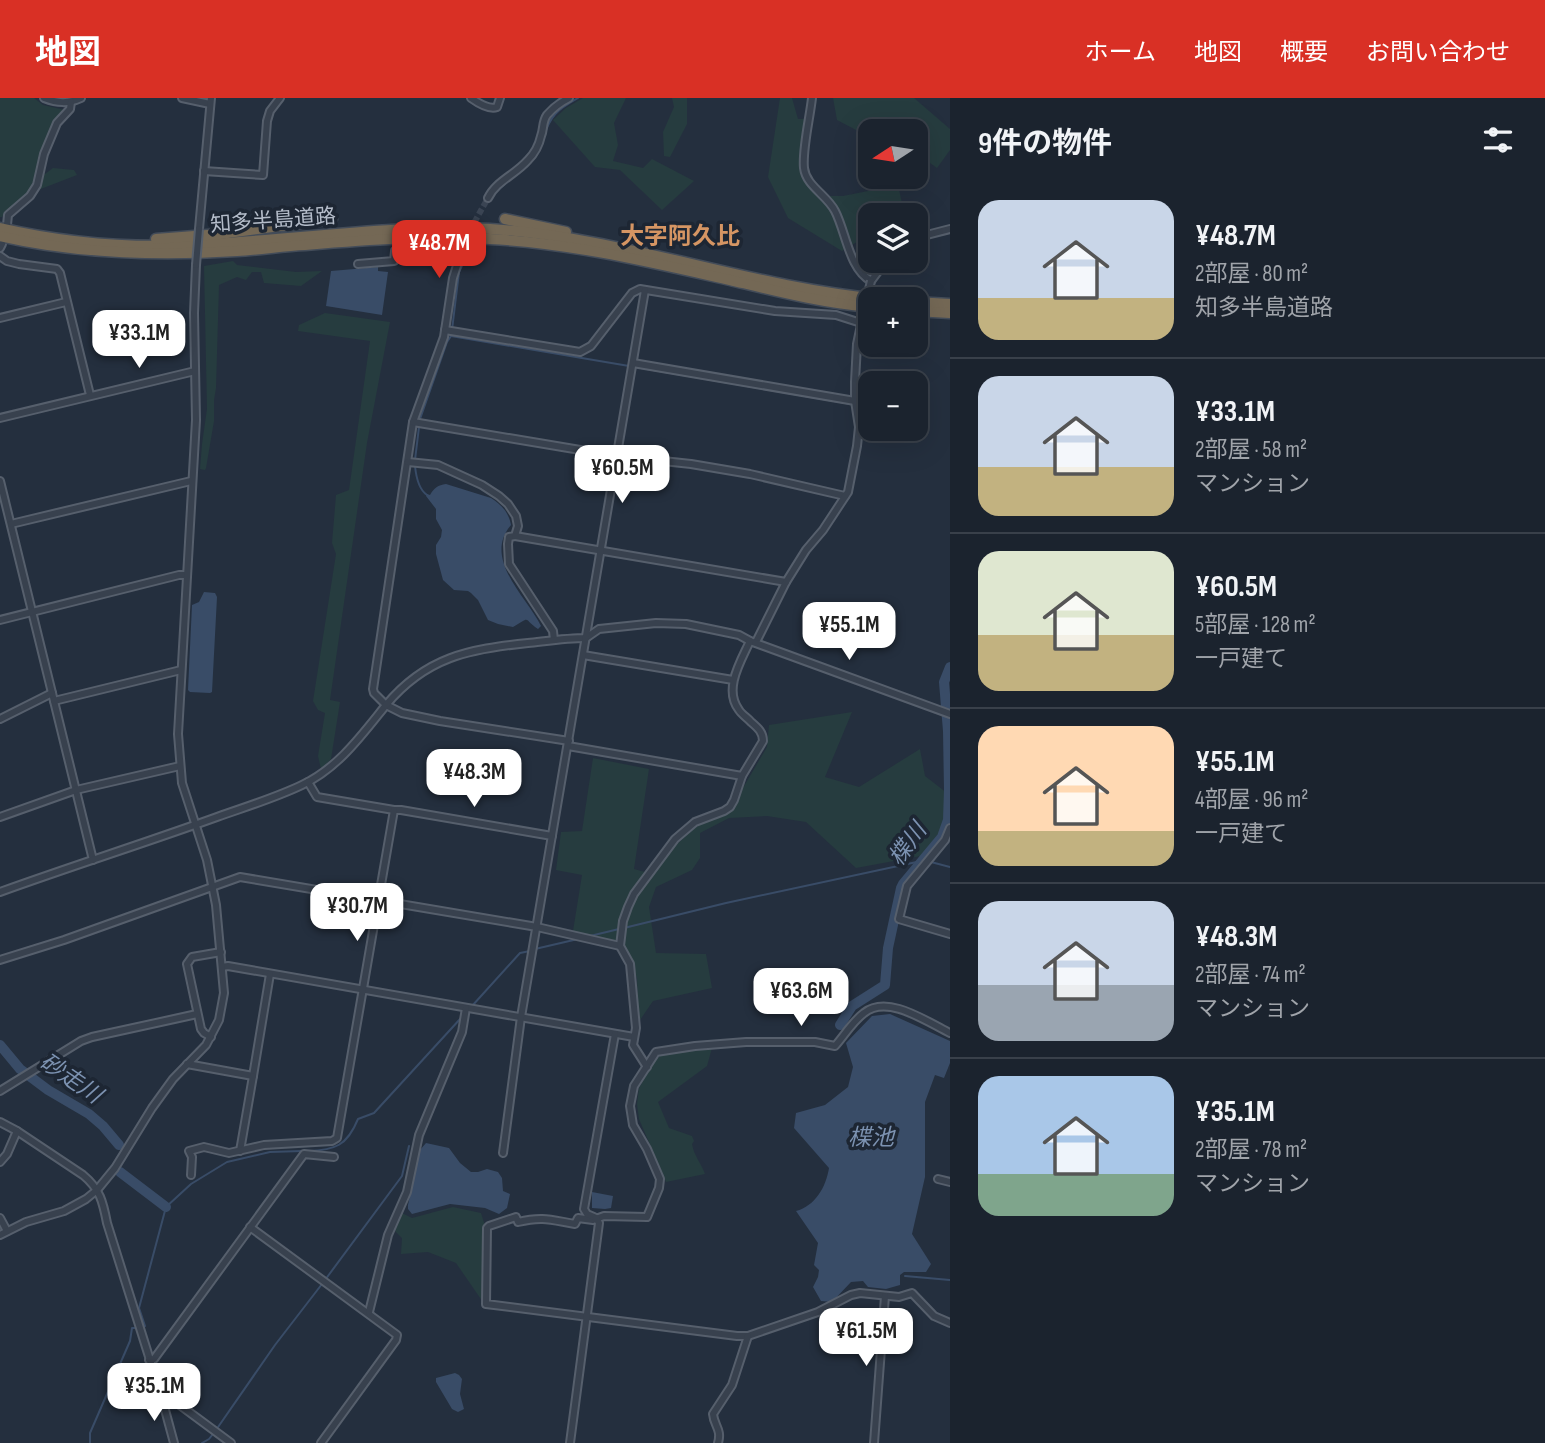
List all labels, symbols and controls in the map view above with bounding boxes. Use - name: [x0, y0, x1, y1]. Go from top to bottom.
- text: 地図: [35, 33, 101, 73]
- text: ホーム: [1085, 38, 1156, 67]
- text: 地図: [1194, 38, 1242, 67]
- text: 概要: [1280, 38, 1328, 67]
- text: お問い合わせ: [1366, 38, 1510, 67]
- north arrow: [858, 119, 928, 189]
- map controls: [858, 119, 928, 441]
- icon: filters: [1479, 121, 1517, 159]
- text: 9件の物件: [978, 126, 1112, 162]
- button: layers: [858, 203, 928, 273]
- street label: 知多半島道路: [209, 204, 337, 237]
- text: ¥48.7M: [1195, 218, 1276, 254]
- pin: ¥48.7M: [382, 220, 496, 280]
- district label: 大字阿久比: [620, 222, 740, 251]
- icon: home: [1034, 228, 1118, 312]
- text: ¥48.7M: [408, 229, 470, 257]
- text: 2部屋 · 80 m²: [1195, 260, 1308, 288]
- button: +: [858, 287, 928, 357]
- text: 知多半島道路: [1195, 294, 1333, 322]
- pin: ¥33.1M: [82, 310, 196, 370]
- text: ¥33.1M: [108, 319, 170, 347]
- button: −: [858, 371, 928, 441]
- text: ¥33.1M: [1195, 394, 1275, 430]
- icon: home: [1034, 404, 1118, 488]
- text: 2部屋 · 58 m²: [1195, 436, 1307, 464]
- pin: ¥60.5M: [565, 446, 679, 505]
- text: ¥60.5M: [591, 454, 653, 482]
- text: マンション: [1195, 470, 1310, 498]
- text: ¥60.5M: [1195, 569, 1277, 605]
- icon: home: [1034, 579, 1118, 663]
- pin: ¥55.1M: [792, 602, 906, 662]
- text: ¥55.1M: [819, 611, 879, 639]
- text: 5部屋 · 128 m²: [1195, 611, 1316, 639]
- text: 一戸建て: [1195, 645, 1287, 673]
- text: ¥55.1M: [1195, 744, 1274, 780]
- pin: ¥48.3M: [417, 750, 531, 809]
- icon: home: [1034, 754, 1118, 838]
- text: ¥48.3M: [442, 758, 506, 786]
- text: 4部屋 · 96 m²: [1195, 786, 1308, 814]
- water label: 楪川: [883, 815, 934, 871]
- text: 一戸建て: [1195, 820, 1287, 848]
- pin: ¥30.7M: [300, 884, 414, 943]
- text: ¥30.7M: [326, 892, 388, 920]
- text: ¥48.3M: [1195, 919, 1277, 955]
- icon: home: [1034, 929, 1118, 1013]
- text: 2部屋 · 74 m²: [1195, 961, 1306, 989]
- pin: ¥63.6M: [744, 968, 858, 1028]
- text: ¥63.6M: [769, 977, 833, 1005]
- text: マンション: [1195, 995, 1310, 1023]
- water label: 砂走川: [34, 1048, 109, 1111]
- text: ¥35.1M: [1195, 1094, 1275, 1130]
- icon: home: [1034, 1104, 1118, 1188]
- water label: 楪池: [848, 1124, 896, 1152]
- text: 2部屋 · 78 m²: [1195, 1136, 1307, 1164]
- text: マンション: [1195, 1170, 1310, 1198]
- pin: ¥61.5M: [809, 1308, 923, 1368]
- text: ¥61.5M: [835, 1317, 897, 1345]
- pin: ¥35.1M: [97, 1364, 211, 1423]
- text: ¥35.1M: [123, 1372, 185, 1400]

